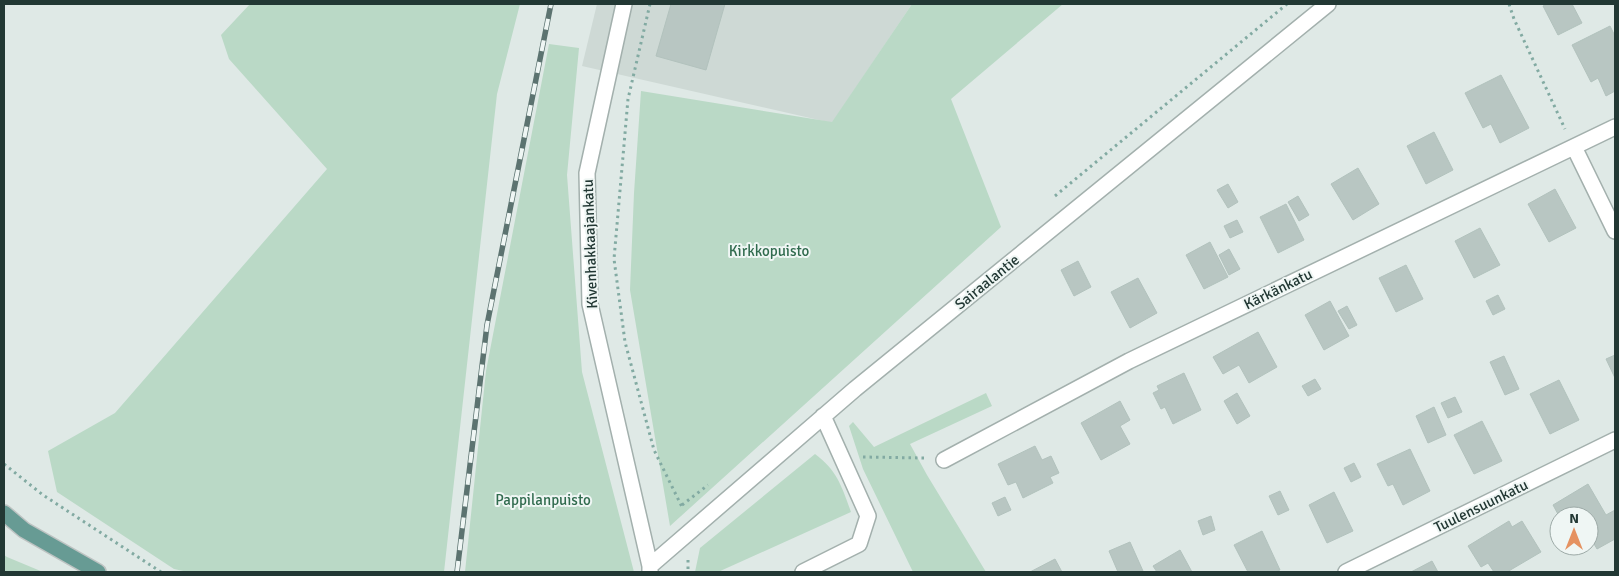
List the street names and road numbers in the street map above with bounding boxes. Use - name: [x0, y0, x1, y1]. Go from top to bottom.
- street label: Kivenhakkaajankatu: [579, 179, 601, 309]
- street label: Sairaalantie: [951, 251, 1023, 313]
- street label: Kärkänkatu: [1241, 265, 1315, 313]
- street label: Tuulensuunkatu: [1431, 476, 1531, 536]

